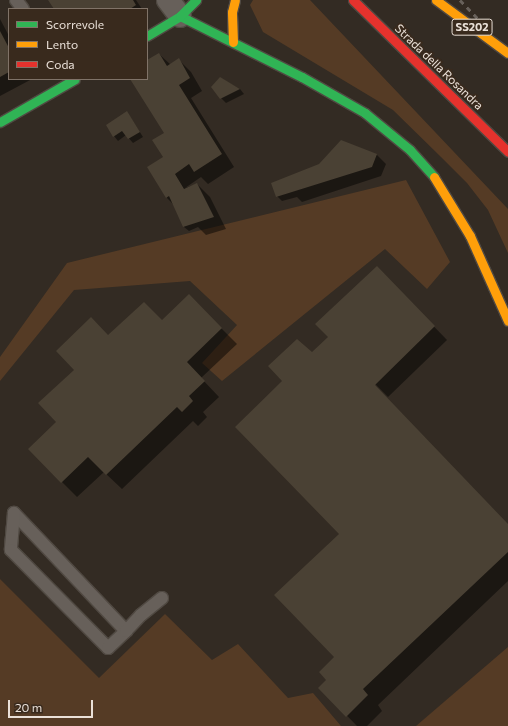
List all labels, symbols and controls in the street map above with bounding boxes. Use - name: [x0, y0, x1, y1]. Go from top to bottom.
- legend: [8, 8, 148, 80]
- text: Scorrevole: [46, 17, 104, 31]
- road number: SS202: [451, 18, 493, 36]
- street label: Strada della Rosandra: [392, 21, 486, 113]
- text: Lento: [46, 37, 78, 51]
- text: Coda: [46, 57, 75, 71]
- scale bar: [10, 692, 95, 718]
- text: 20 m: [15, 700, 42, 714]

